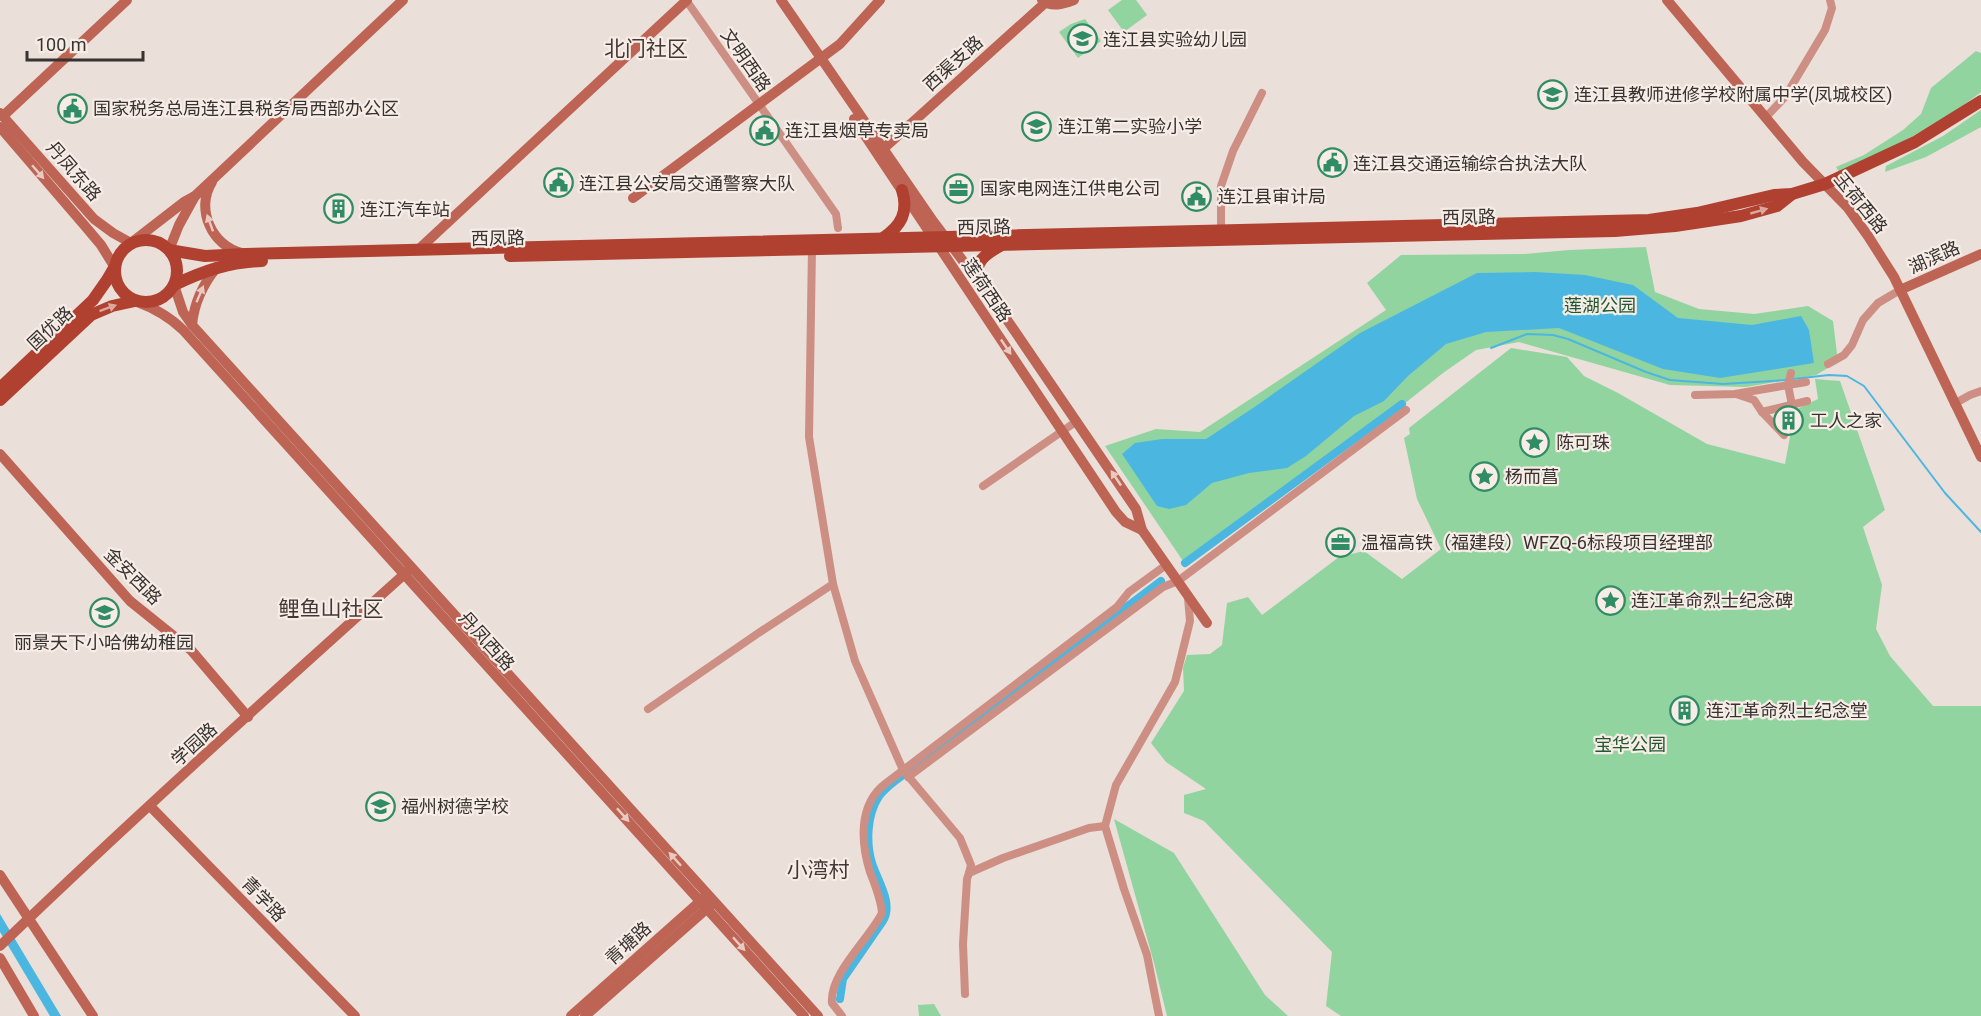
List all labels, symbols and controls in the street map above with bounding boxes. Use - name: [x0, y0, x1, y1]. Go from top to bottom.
- school or university icon: 连江县实验幼儿园: [1066, 23, 1098, 55]
- scale bar: [27, 24, 142, 62]
- street label: 文明西路: [717, 24, 775, 96]
- place label: 连江县实验幼儿园: [1103, 29, 1247, 50]
- street label: 西渠支路: [919, 31, 987, 95]
- text: 100 m: [36, 34, 87, 55]
- district label: 北门社区: [604, 37, 688, 61]
- school or university icon: 连江县教师进修学校附属中学(凤城校区): [1537, 78, 1569, 110]
- place label: 连江县教师进修学校附属中学(凤城校区): [1574, 84, 1892, 106]
- public building icon: 国家税务总局连江县税务局西部办公区: [56, 92, 88, 124]
- place label: 国家税务总局连江县税务局西部办公区: [93, 98, 399, 119]
- school or university icon: 连江第二实验小学: [1021, 110, 1053, 142]
- public building icon: 连江县烟草专卖局: [748, 114, 780, 146]
- place label: 连江第二实验小学: [1058, 116, 1202, 137]
- place label: 连江县烟草专卖局: [785, 120, 929, 141]
- street label: 丹凤东路: [42, 137, 106, 205]
- public building icon: 连江县交通运输综合执法大队: [1316, 147, 1348, 179]
- place label: 连江县交通运输综合执法大队: [1353, 153, 1587, 174]
- one-way arrow: [31, 164, 44, 179]
- public building icon: 连江县公安局交通警察大队: [542, 167, 574, 199]
- street label: 玉荷西路: [1830, 168, 1892, 238]
- office icon: 国家电网连江供电公司: [943, 172, 975, 204]
- place label: 连江县公安局交通警察大队: [579, 173, 795, 194]
- place label: 国家电网连江供电公司: [980, 178, 1160, 199]
- public building icon: 连江县审计局: [1181, 180, 1213, 212]
- place label: 连江县审计局: [1218, 186, 1326, 207]
- building icon: 连江汽车站: [323, 193, 355, 225]
- place label: 连江汽车站: [360, 199, 450, 220]
- one-way arrow: [1750, 205, 1768, 215]
- street label: 西凤路: [1442, 206, 1496, 228]
- one-way arrow: [204, 214, 214, 232]
- street label: 西凤路: [957, 216, 1011, 238]
- street label: 西凤路: [471, 227, 525, 249]
- street label: 湖滨路: [1905, 236, 1963, 278]
- street label: 莲荷西路: [958, 254, 1016, 326]
- one-way arrow: [196, 286, 205, 303]
- park label: 莲湖公园: [1564, 295, 1636, 316]
- street label: 国优路: [23, 302, 77, 354]
- one-way arrow: [99, 303, 117, 313]
- one-way arrow: [1000, 339, 1012, 355]
- building icon: 工人之家: [1773, 404, 1805, 436]
- place label: 工人之家: [1810, 410, 1882, 431]
- place icon: 陈可珠: [1519, 426, 1551, 458]
- place label: 陈可珠: [1556, 432, 1610, 453]
- place icon: 杨而菖: [1468, 460, 1500, 492]
- place label: 杨而菖: [1505, 466, 1559, 487]
- one-way arrow: [1110, 470, 1121, 487]
- office icon: 温福高铁（福建段）WFZQ-6标段项目经理部: [1324, 526, 1356, 558]
- place label: 温福高铁（福建段）WFZQ-6标段项目经理部: [1361, 532, 1713, 553]
- street label: 金安西路: [100, 543, 166, 609]
- place icon: 连江革命烈士纪念碑: [1594, 584, 1626, 616]
- place label: 连江革命烈士纪念碑: [1631, 590, 1793, 611]
- school or university icon: 丽景天下小哈佛幼稚园: [88, 597, 120, 629]
- district label: 鲤鱼山社区: [279, 597, 384, 621]
- street label: 丹凤西路: [455, 607, 519, 675]
- place label: 丽景天下小哈佛幼稚园: [14, 632, 194, 653]
- building icon: 连江革命烈士纪念堂: [1669, 694, 1701, 726]
- place label: 连江革命烈士纪念堂: [1706, 700, 1868, 721]
- street label: 学园路: [167, 718, 221, 770]
- park label: 宝华公园: [1594, 734, 1666, 755]
- school or university icon: 福州树德学校: [364, 790, 396, 822]
- place label: 福州树德学校: [401, 796, 509, 817]
- one-way arrow: [616, 808, 630, 823]
- one-way arrow: [668, 851, 682, 866]
- district label: 小湾村: [787, 858, 850, 882]
- street label: 青学路: [238, 872, 290, 926]
- street label: 青塘路: [601, 917, 655, 969]
- one-way arrow: [732, 937, 746, 952]

